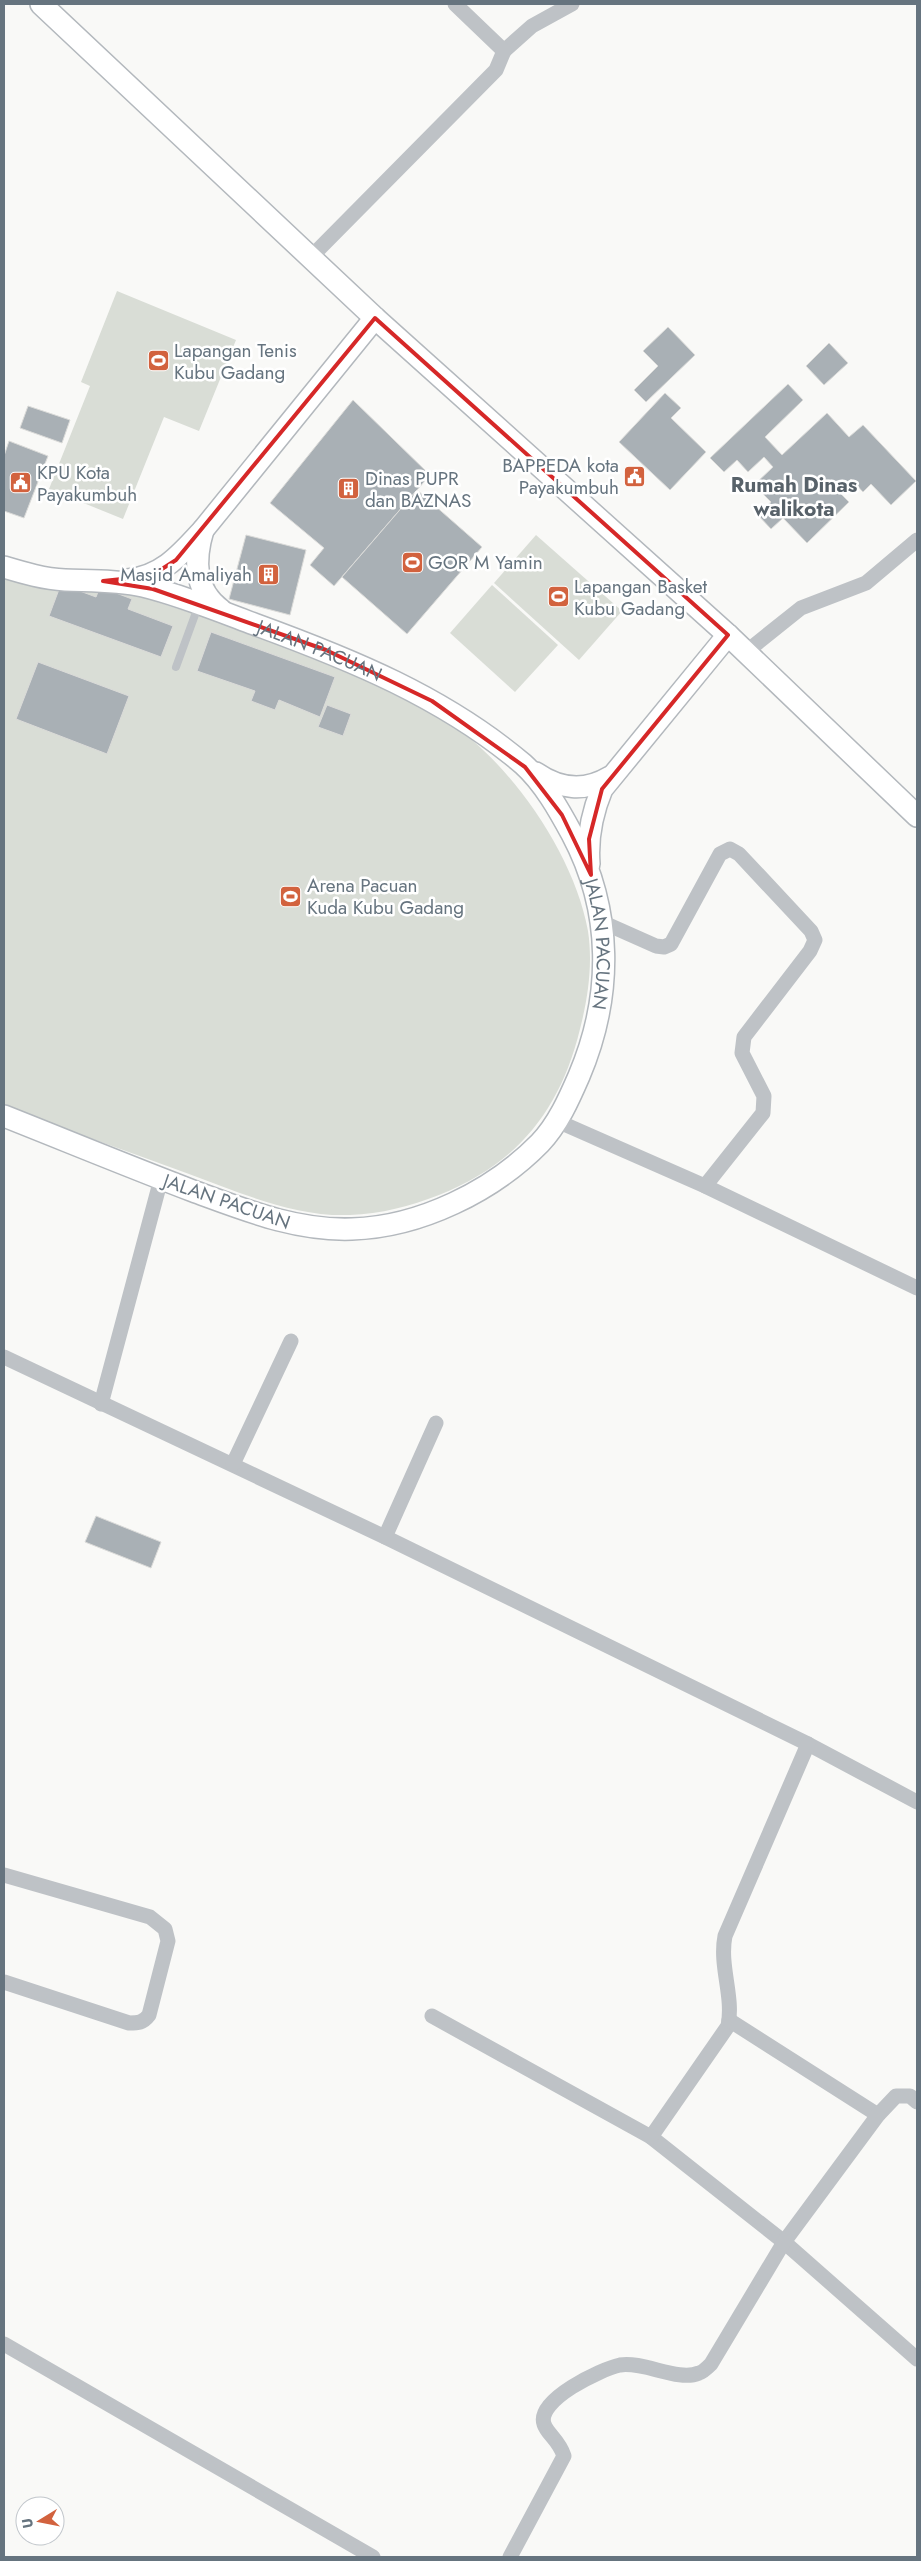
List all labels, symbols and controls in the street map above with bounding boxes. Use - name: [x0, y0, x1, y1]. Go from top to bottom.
- place label: Lapangan Tenis Kubu Gadang: [174, 337, 297, 386]
- sports icon: Lapangan Tenis Kubu Gadang: [146, 349, 170, 373]
- place label: BAPPEDA kota Payakumbuh: [502, 452, 619, 501]
- place label: KPU Kota Payakumbuh: [37, 459, 137, 508]
- public building icon: BAPPEDA kota Payakumbuh: [623, 464, 647, 488]
- place label: Dinas PUPR dan BAZNAS: [365, 465, 472, 514]
- district label: Rumah Dinas walikota: [731, 470, 858, 524]
- public building icon: KPU Kota Payakumbuh: [9, 471, 33, 495]
- building icon: Dinas PUPR dan BAZNAS: [337, 477, 361, 501]
- place label: GOR M Yamin: [428, 549, 543, 576]
- sports icon: GOR M Yamin: [400, 550, 424, 574]
- place label: Masjid Amaliyah: [120, 561, 252, 588]
- building icon: Masjid Amaliyah: [256, 562, 280, 586]
- place label: Lapangan Basket Kubu Gadang: [574, 573, 708, 622]
- sports icon: Lapangan Basket Kubu Gadang: [546, 585, 570, 609]
- street label: JALAN PACUAN: [251, 612, 386, 688]
- place label: Arena Pacuan Kuda Kubu Gadang: [307, 872, 464, 921]
- street label: JALAN PACUAN: [577, 872, 617, 1012]
- sports icon: Arena Pacuan Kuda Kubu Gadang: [279, 884, 303, 908]
- street label: JALAN PACUAN: [157, 1166, 294, 1236]
- north arrow: [15, 2496, 65, 2546]
- text: U: [16, 2517, 38, 2530]

